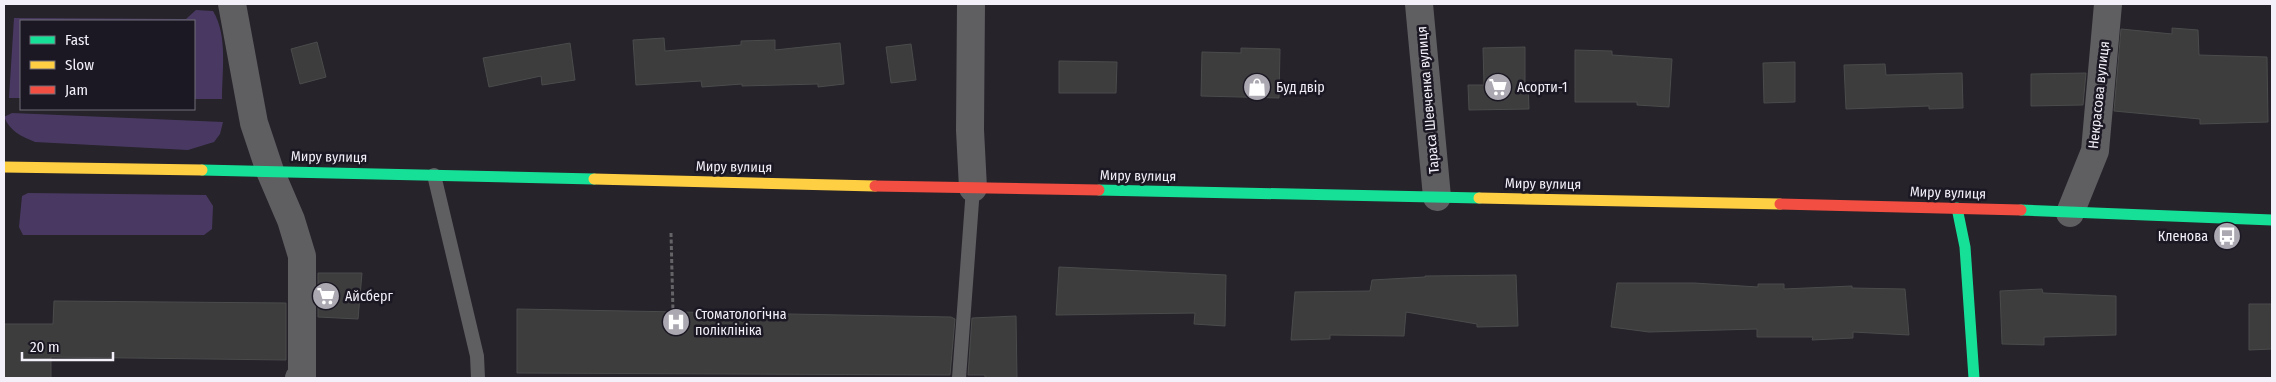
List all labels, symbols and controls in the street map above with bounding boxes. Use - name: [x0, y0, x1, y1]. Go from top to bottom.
- legend: [20, 20, 195, 110]
- street label: Тараса Шевченка вулиця: [1413, 26, 1443, 174]
- text: Fast: [65, 31, 89, 49]
- street label: Некрасова вулиця: [2085, 40, 2113, 150]
- text: Slow: [65, 56, 94, 74]
- shop icon: Буд двір: [1242, 72, 1272, 102]
- supermarket icon: Асорти-1: [1483, 72, 1513, 102]
- place label: Буд двір: [1276, 79, 1325, 96]
- place label: Асорти-1: [1517, 79, 1567, 96]
- text: Jam: [65, 81, 88, 99]
- street label: Миру вулиця: [291, 148, 367, 166]
- street label: Миру вулиця: [696, 158, 772, 176]
- street label: Миру вулиця: [1100, 167, 1176, 185]
- street label: Миру вулиця: [1505, 175, 1581, 193]
- street label: Миру вулиця: [1910, 183, 1986, 203]
- bus stop icon: Кленова: [2212, 221, 2242, 251]
- place label: Кленова: [2158, 228, 2208, 245]
- supermarket icon: Айсберг: [311, 281, 341, 311]
- place label: Айсберг: [345, 288, 393, 305]
- place label: Стоматологічна поліклініка: [695, 306, 787, 339]
- hospital icon: Стоматологічна поліклініка: [661, 307, 691, 337]
- scale bar: [22, 330, 114, 362]
- text: 20 m: [30, 338, 60, 356]

